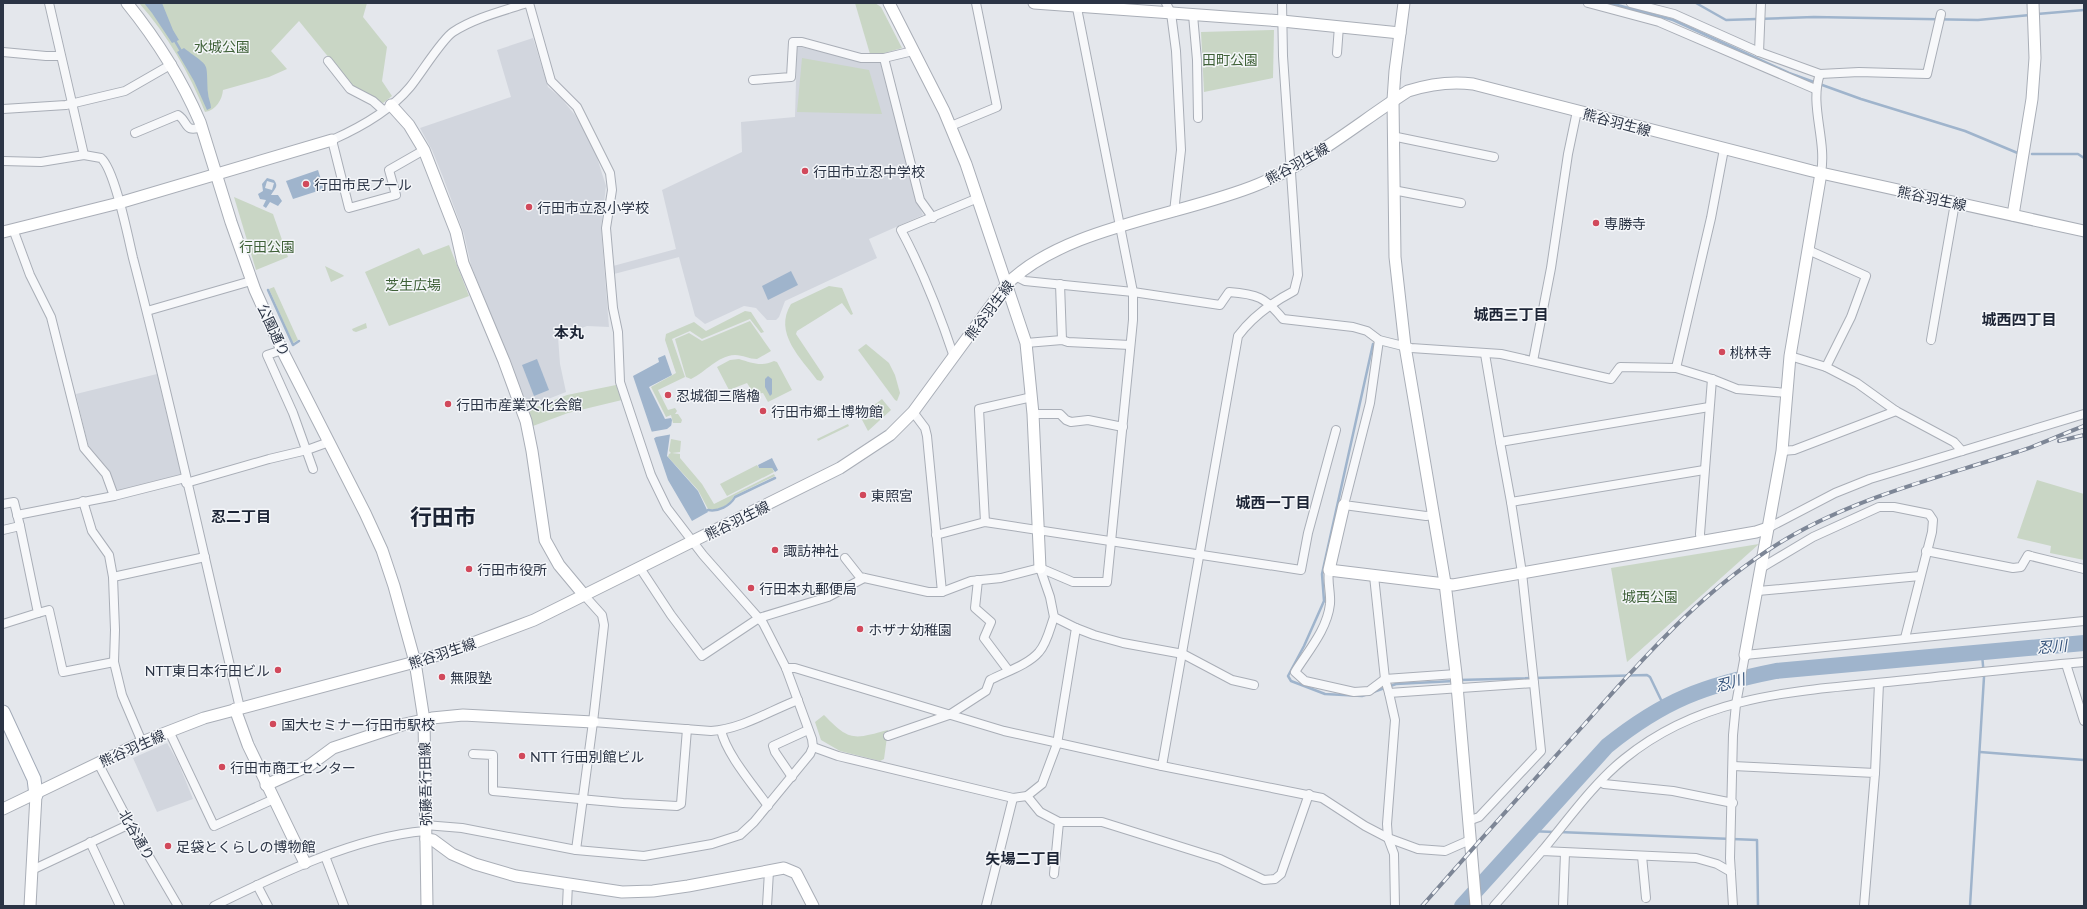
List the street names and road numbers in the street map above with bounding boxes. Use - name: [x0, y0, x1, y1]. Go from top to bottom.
- street label: 熊谷羽生線: [1581, 105, 1653, 139]
- street label: 熊谷羽生線: [1262, 139, 1332, 187]
- street label: 熊谷羽生線: [1896, 182, 1968, 214]
- street label: 熊谷羽生線: [961, 277, 1017, 343]
- street label: 公園通り: [254, 301, 294, 359]
- street label: 熊谷羽生線: [702, 497, 772, 543]
- street label: 熊谷羽生線: [406, 634, 478, 672]
- street label: 熊谷羽生線: [97, 726, 167, 770]
- street label: 弥藤吾行田線: [416, 742, 434, 826]
- street label: 北谷通り: [116, 807, 158, 863]

